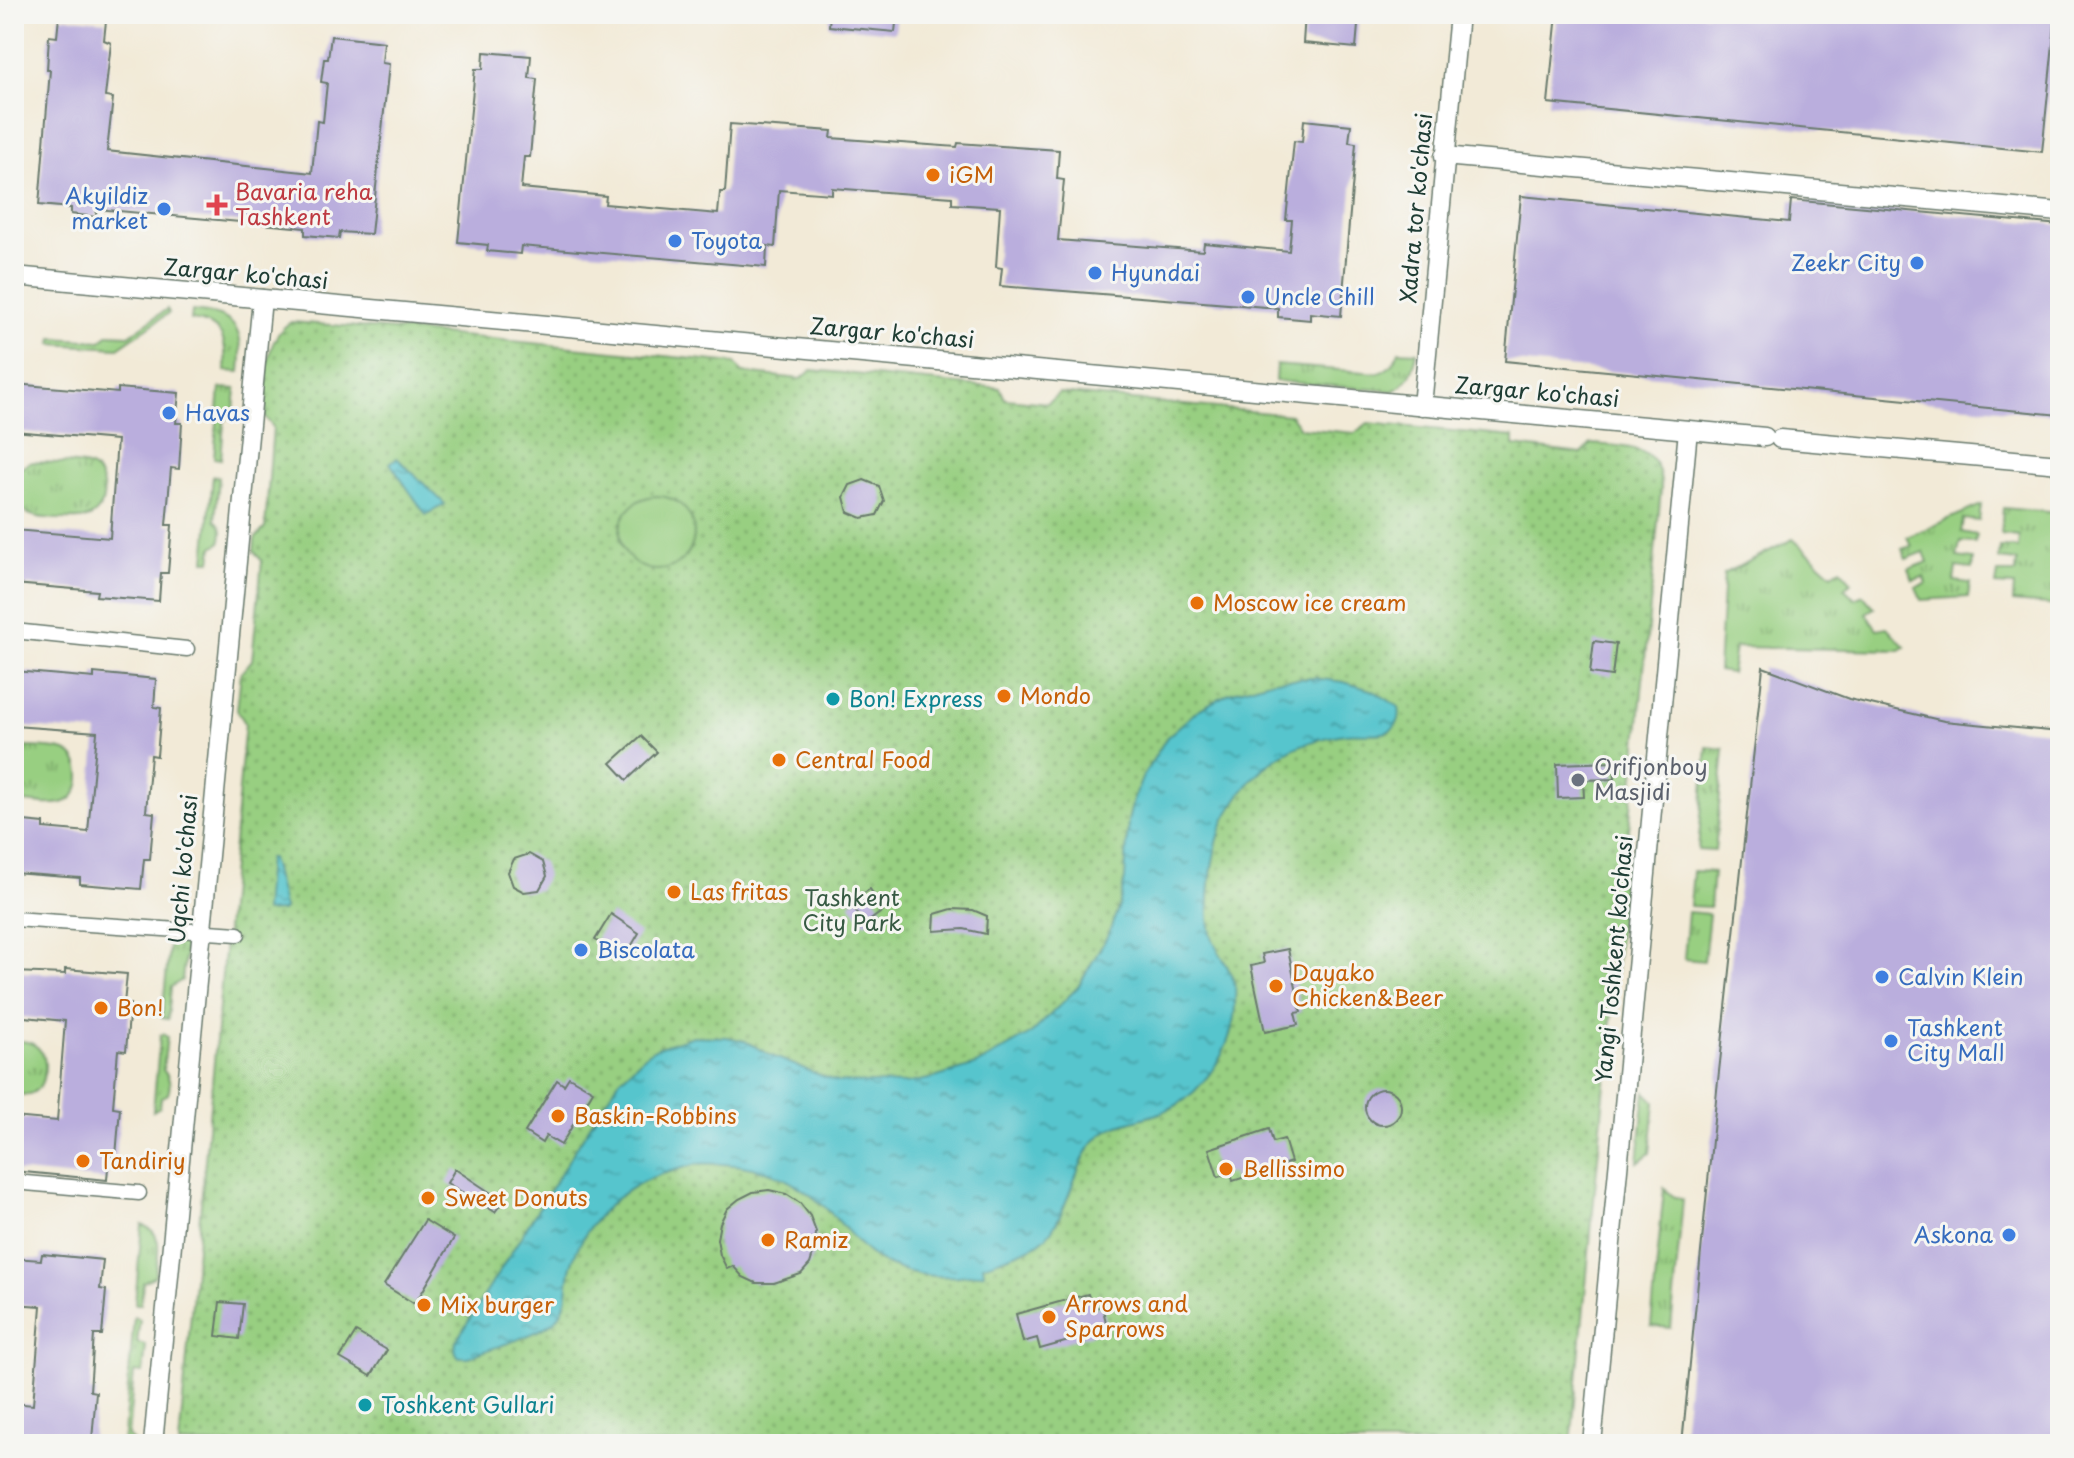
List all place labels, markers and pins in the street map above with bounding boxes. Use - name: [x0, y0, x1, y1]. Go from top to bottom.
- place label: iGM: [949, 157, 994, 190]
- marker: iGM: [924, 166, 942, 184]
- place label: Bavaria reha Tashkent: [235, 174, 373, 232]
- place label: Akyildiz market: [65, 178, 148, 236]
- marker: Bavaria reha Tashkent: [206, 194, 228, 216]
- marker: Akyildiz market: [155, 200, 173, 218]
- place label: Toyota: [691, 223, 762, 256]
- marker: Toyota: [666, 232, 684, 250]
- place label: Zeekr City: [1791, 245, 1901, 278]
- marker: Zeekr City: [1908, 254, 1926, 272]
- place label: Hyundai: [1111, 255, 1200, 288]
- marker: Hyundai: [1086, 264, 1104, 282]
- place label: Uncle Chill: [1264, 279, 1375, 312]
- marker: Uncle Chill: [1239, 288, 1257, 306]
- place label: Havas: [185, 395, 250, 428]
- marker: Havas: [160, 404, 178, 422]
- place label: Moscow ice cream: [1213, 585, 1407, 618]
- marker: Moscow ice cream: [1188, 594, 1206, 612]
- place label: Mondo: [1020, 678, 1091, 711]
- place label: Bon! Express: [849, 681, 983, 714]
- marker: Mondo: [995, 687, 1013, 705]
- marker: Bon! Express: [824, 690, 842, 708]
- place label: Central Food: [795, 742, 931, 775]
- place label: Orifjonboy Masjidi: [1594, 749, 1707, 807]
- marker: Central Food: [770, 751, 788, 769]
- marker: Orifjonboy Masjidi: [1569, 771, 1587, 789]
- place label: Las fritas: [690, 874, 788, 907]
- marker: Las fritas: [665, 883, 683, 901]
- place label: Biscolata: [597, 932, 695, 965]
- marker: Biscolata: [572, 941, 590, 959]
- place label: Dayako Chicken&Beer: [1292, 955, 1444, 1013]
- place label: Calvin Klein: [1898, 959, 2024, 992]
- marker: Calvin Klein: [1873, 968, 1891, 986]
- marker: Dayako Chicken&Beer: [1267, 977, 1285, 995]
- place label: Bon!: [117, 990, 164, 1023]
- marker: Bon!: [92, 999, 110, 1017]
- place label: Tashkent City Mall: [1907, 1010, 2004, 1068]
- marker: Tashkent City Mall: [1882, 1032, 1900, 1050]
- place label: Baskin-Robbins: [574, 1098, 737, 1131]
- marker: Baskin-Robbins: [549, 1107, 567, 1125]
- place label: Tandiriy: [99, 1143, 186, 1176]
- place label: Bellissimo: [1242, 1151, 1345, 1184]
- marker: Tandiriy: [74, 1152, 92, 1170]
- marker: Bellissimo: [1217, 1160, 1235, 1178]
- place label: Sweet Donuts: [444, 1180, 588, 1213]
- marker: Sweet Donuts: [419, 1189, 437, 1207]
- place label: Askona: [1914, 1217, 1993, 1250]
- place label: Ramiz: [784, 1222, 848, 1255]
- marker: Askona: [2000, 1226, 2018, 1244]
- marker: Ramiz: [759, 1231, 777, 1249]
- place label: Arrows and Sparrows: [1065, 1286, 1188, 1344]
- place label: Mix burger: [440, 1287, 555, 1320]
- marker: Mix burger: [415, 1296, 433, 1314]
- marker: Arrows and Sparrows: [1040, 1308, 1058, 1326]
- place label: Toshkent Gullari: [381, 1387, 555, 1420]
- marker: Toshkent Gullari: [356, 1396, 374, 1414]

